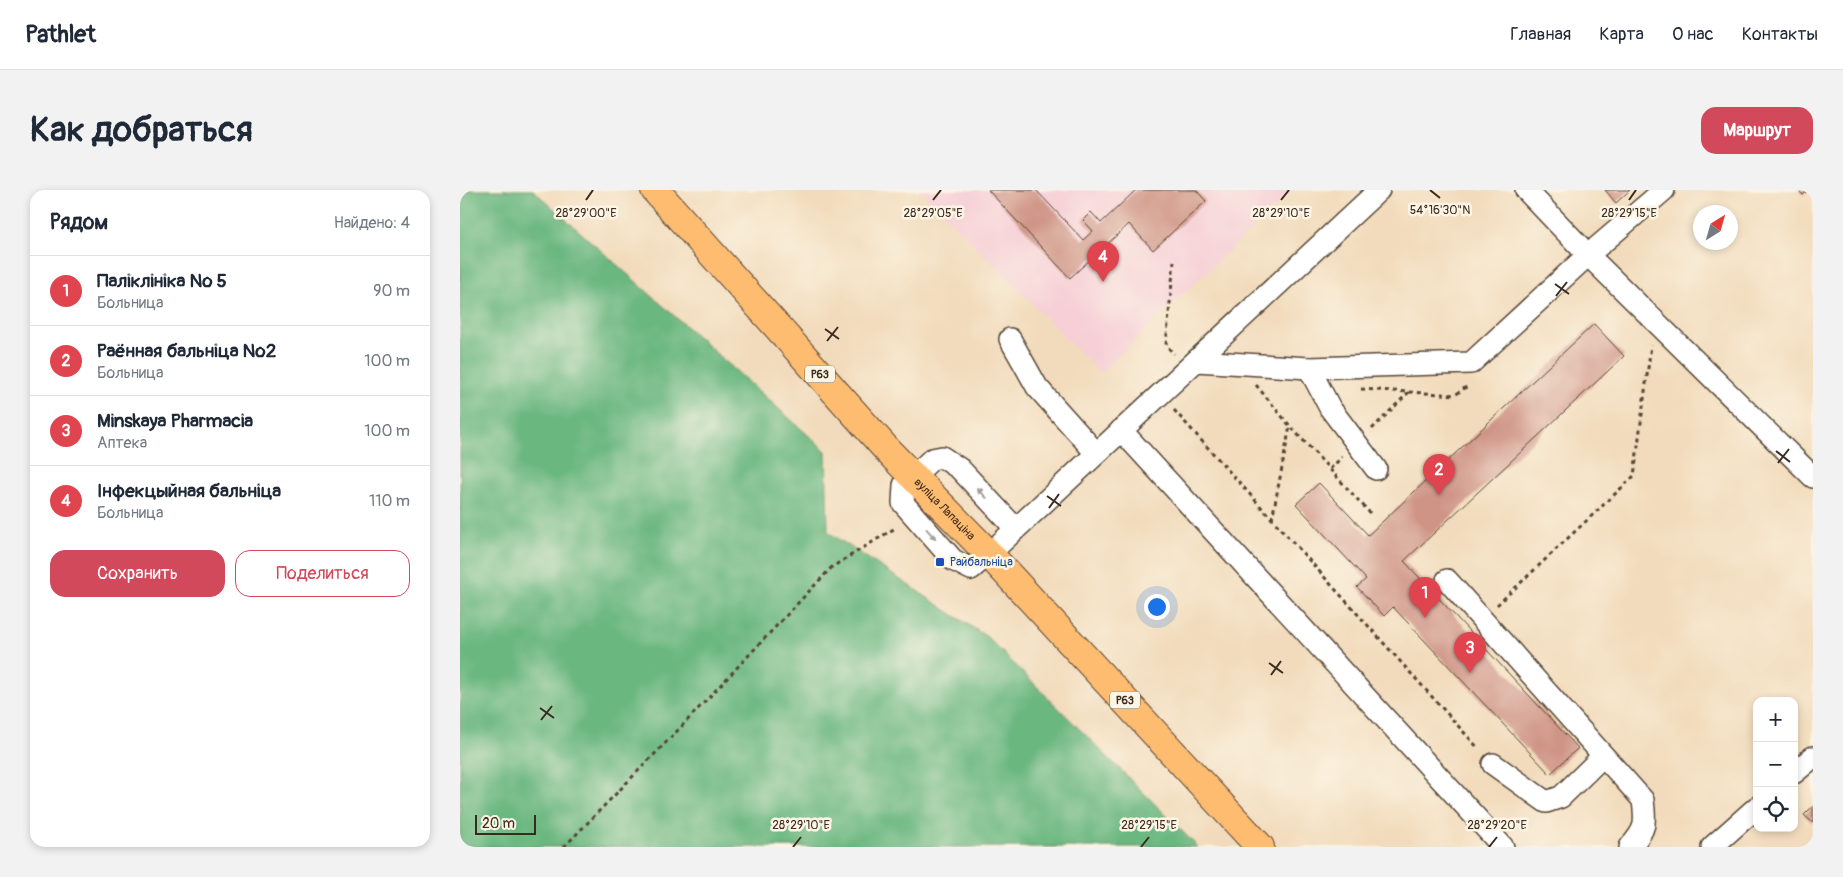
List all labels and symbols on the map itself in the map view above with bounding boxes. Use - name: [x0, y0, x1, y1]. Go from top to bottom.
- text: 54°16'30"N: [1410, 203, 1470, 218]
- north arrow: [1693, 205, 1738, 250]
- text: 28°29'00"E: [556, 206, 616, 221]
- text: 28°29'05"E: [903, 206, 963, 221]
- text: 28°29'10"E: [1252, 206, 1310, 221]
- text: 28°29'15"E: [1601, 206, 1657, 221]
- pin: 4: [1087, 241, 1119, 282]
- road number: Р63: [805, 365, 835, 382]
- pin: 2: [1423, 454, 1455, 495]
- street label: вуліца Лапаціна: [911, 475, 979, 543]
- one-way arrow: [976, 488, 988, 500]
- one-way arrow: [925, 528, 936, 541]
- place label: Райбальніца: [950, 555, 1013, 570]
- marker: Райбальніца: [934, 556, 946, 568]
- pin: 1: [1409, 577, 1441, 618]
- your location: [1144, 594, 1170, 620]
- pin: 3: [1454, 632, 1486, 673]
- road number: Р63: [1110, 692, 1140, 708]
- scale bar: [475, 812, 536, 835]
- text: 28°29'10"E: [772, 818, 830, 833]
- text: 28°29'15"E: [1121, 818, 1177, 833]
- text: 28°29'20"E: [1467, 818, 1527, 833]

